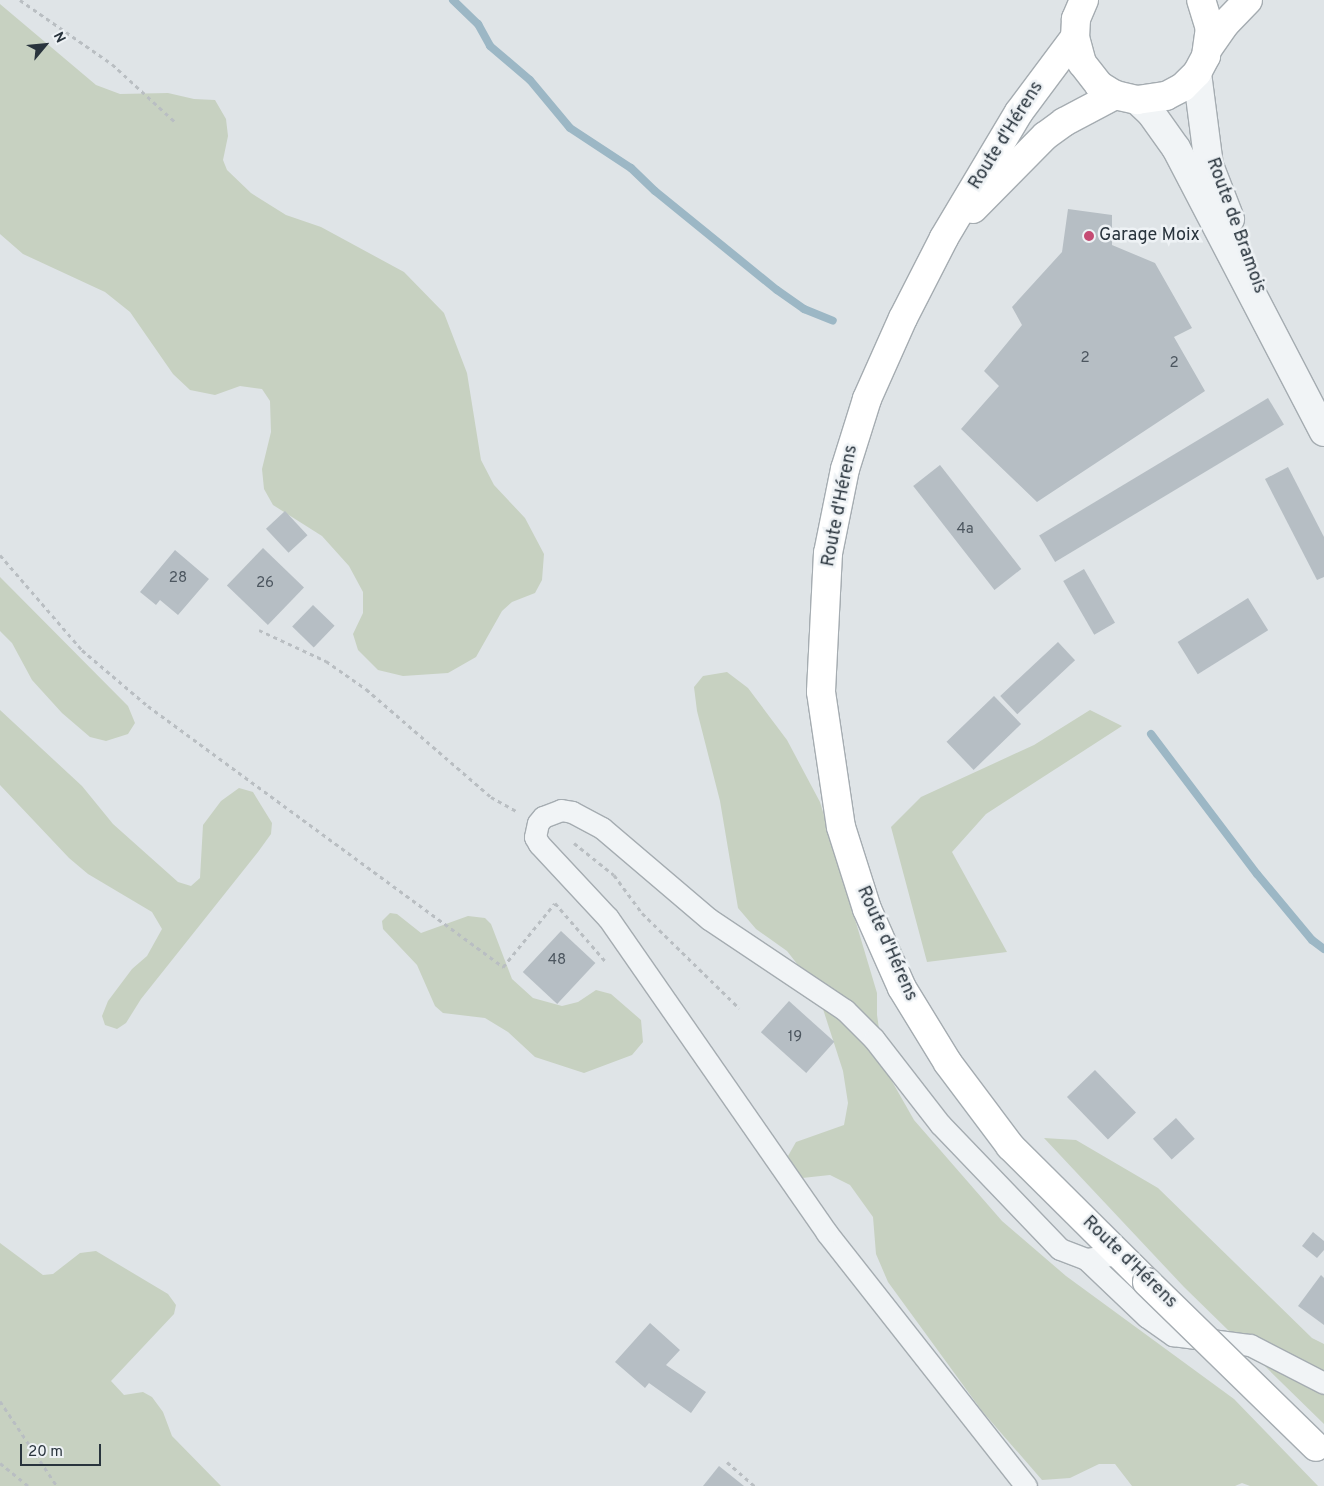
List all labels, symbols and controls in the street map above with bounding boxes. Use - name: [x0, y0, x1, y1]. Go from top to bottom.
- north arrow: [20, 20, 70, 70]
- text: N: [49, 29, 69, 46]
- street label: Route d'Hérens: [965, 78, 1049, 194]
- street label: Route de Bramois: [1200, 155, 1270, 297]
- place label: Garage Moix: [1099, 225, 1200, 247]
- marker: Garage Moix: [1083, 230, 1095, 242]
- house number: 2: [1080, 350, 1090, 368]
- house number: 2: [1169, 355, 1179, 373]
- street label: Route d'Hérens: [819, 443, 863, 569]
- house number: 4a: [956, 521, 974, 539]
- house number: 28: [169, 570, 187, 588]
- house number: 26: [256, 575, 274, 593]
- street label: Route d'Hérens: [851, 883, 921, 1005]
- house number: 48: [548, 952, 566, 970]
- house number: 19: [788, 1029, 802, 1047]
- street label: Route d'Hérens: [1077, 1212, 1181, 1314]
- scale bar: [22, 1434, 104, 1466]
- text: 20 m: [28, 1443, 63, 1462]

